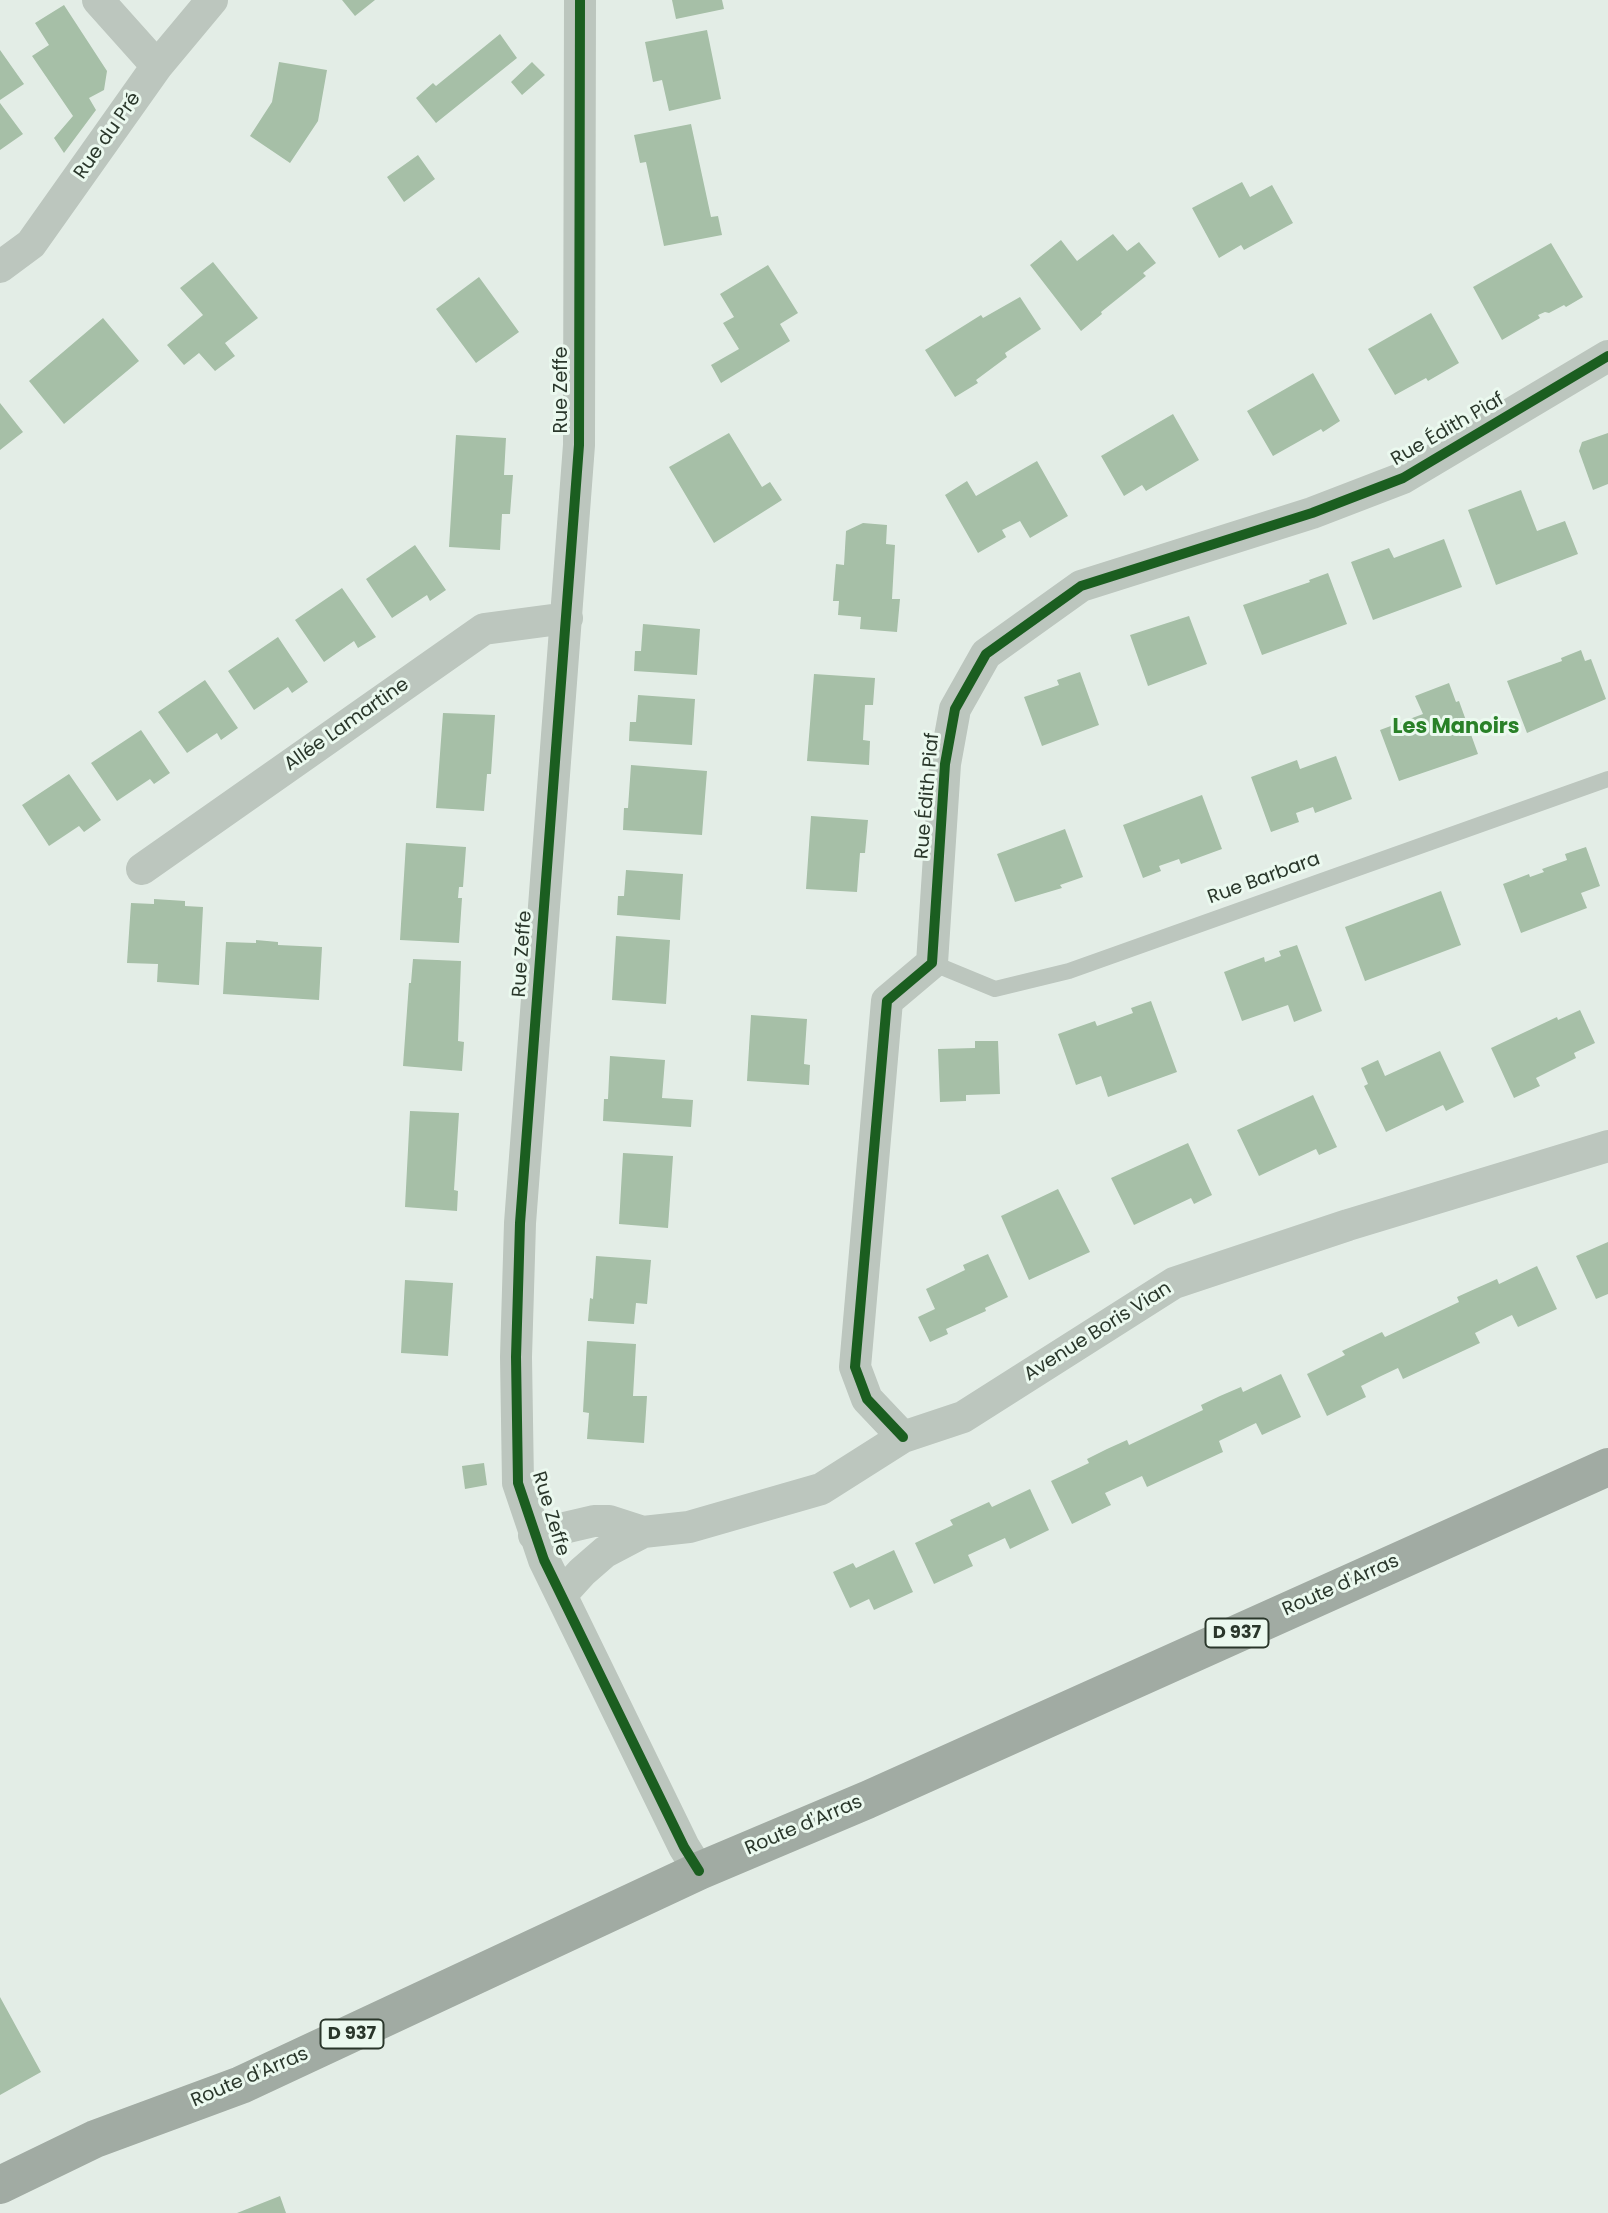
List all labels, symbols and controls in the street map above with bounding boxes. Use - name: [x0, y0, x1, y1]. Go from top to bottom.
- street label: Rue du Pré: [70, 88, 146, 184]
- street label: Rue Zeffe: [551, 347, 573, 433]
- street label: Rue Édith Piaf: [1387, 388, 1509, 472]
- street label: Allée Lamartine: [280, 674, 414, 776]
- district label: Les Manoirs: [1392, 715, 1520, 741]
- street label: Rue Édith Piaf: [911, 732, 945, 860]
- street label: Rue Barbara: [1205, 848, 1323, 910]
- street label: Rue Zeffe: [509, 910, 537, 998]
- street label: Avenue Boris Vian: [1020, 1277, 1176, 1387]
- street label: Rue Zeffe: [526, 1469, 574, 1559]
- street label: Route d'Arras: [1279, 1550, 1403, 1622]
- road number: D 937: [1206, 1618, 1268, 1648]
- street label: Route d'Arras: [742, 1791, 866, 1861]
- road number: D 937: [320, 2020, 384, 2048]
- street label: Route d'Arras: [188, 2043, 312, 2113]

